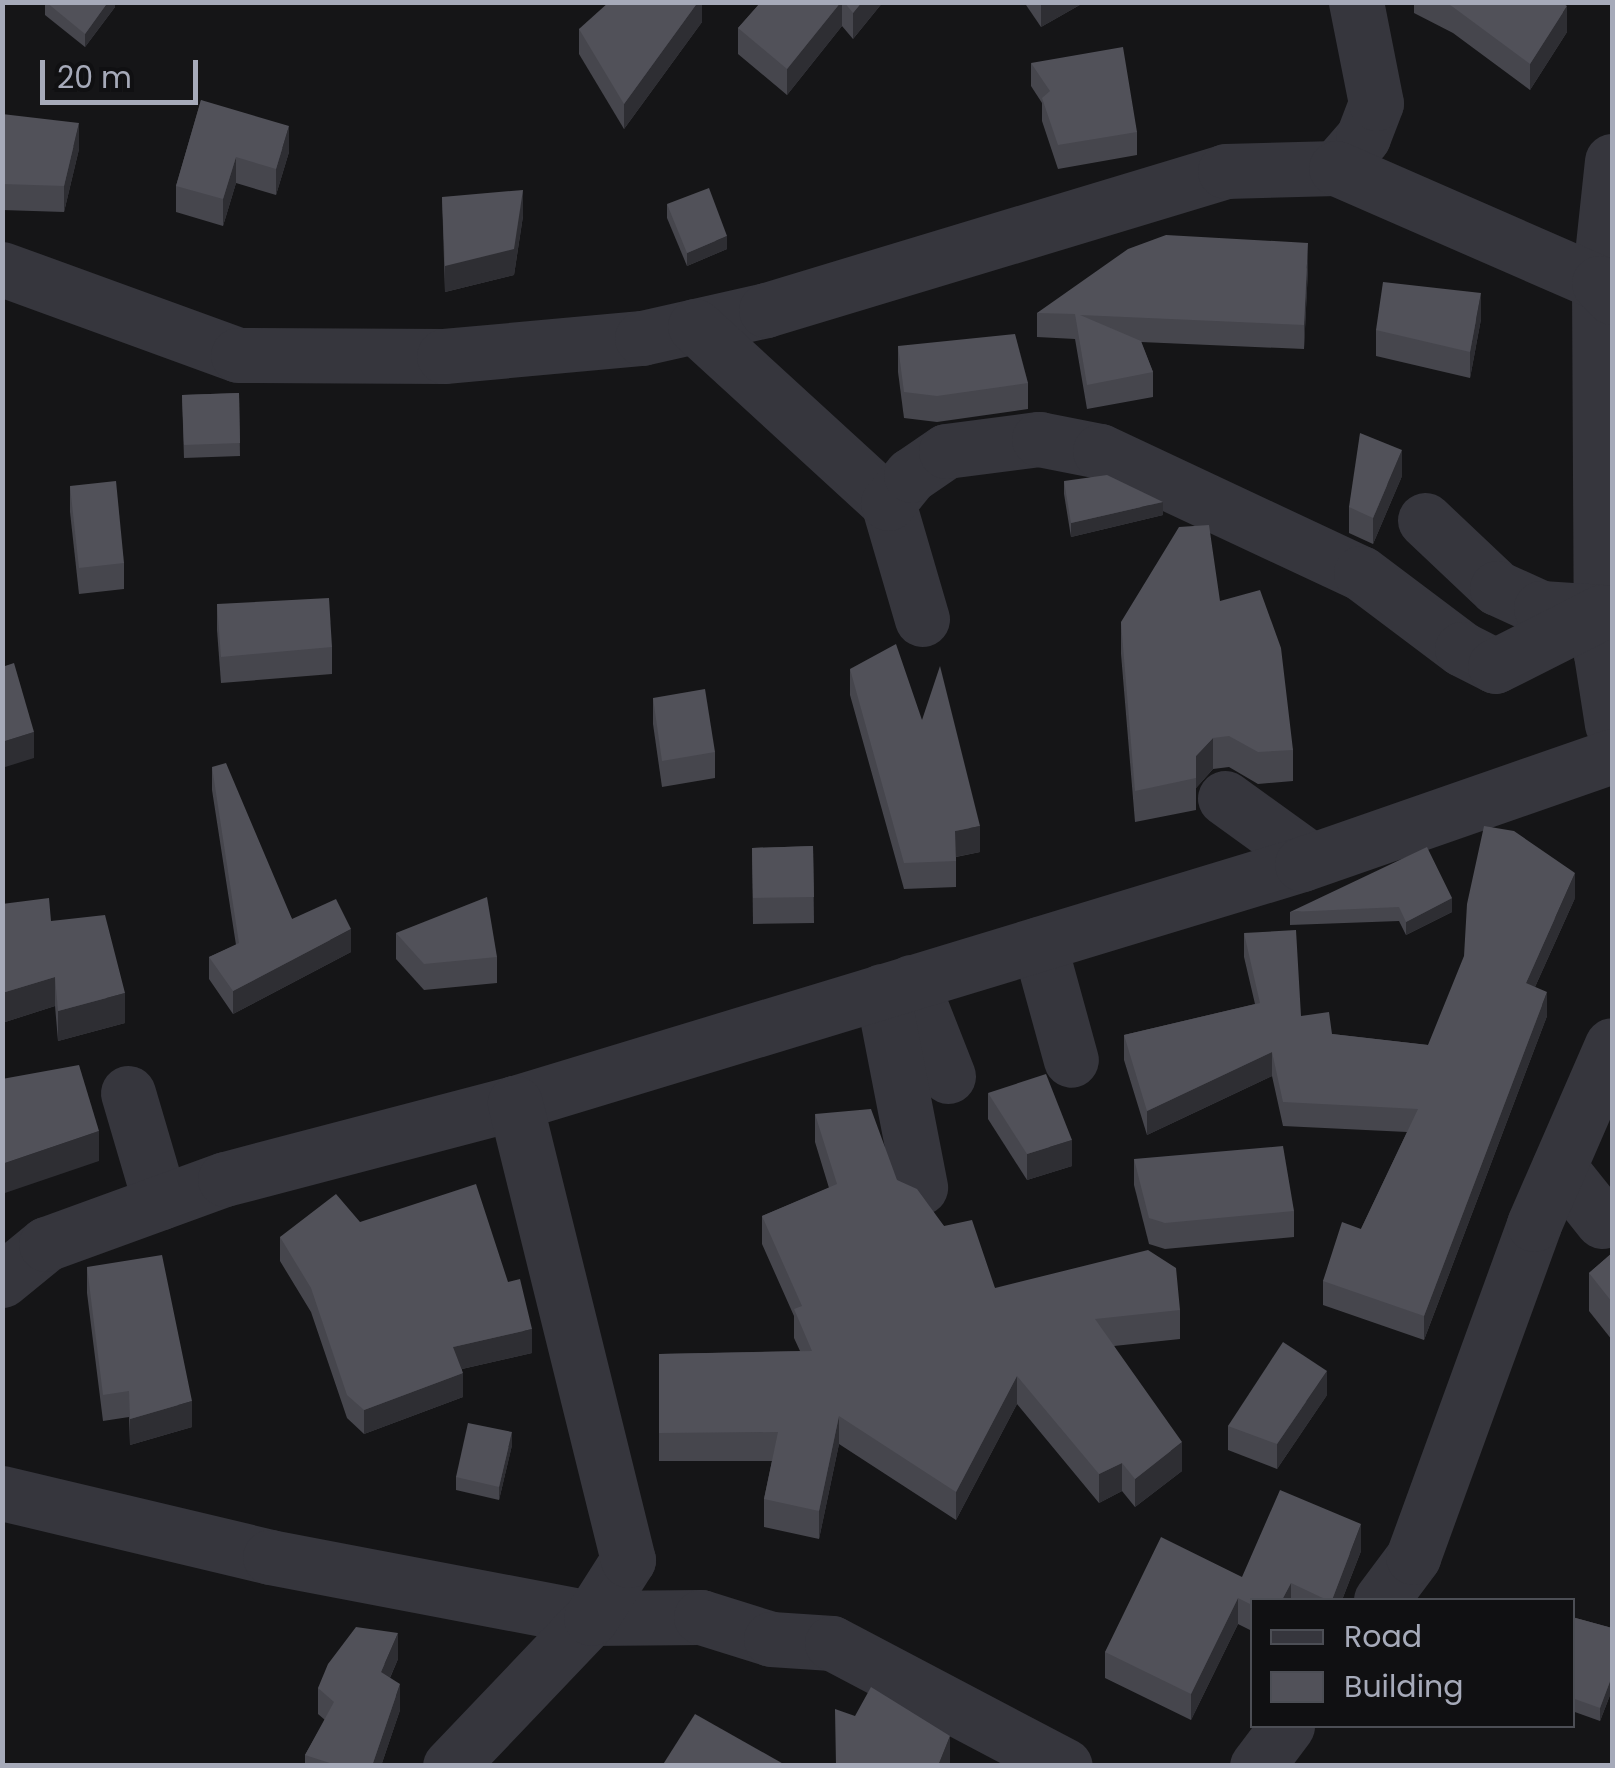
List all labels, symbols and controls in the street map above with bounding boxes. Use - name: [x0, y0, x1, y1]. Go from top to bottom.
- scale bar: [45, 40, 202, 102]
- text: 20 m: [57, 56, 132, 99]
- legend: [1250, 1598, 1575, 1728]
- text: Road: [1344, 1615, 1422, 1658]
- text: Building: [1344, 1665, 1464, 1708]

